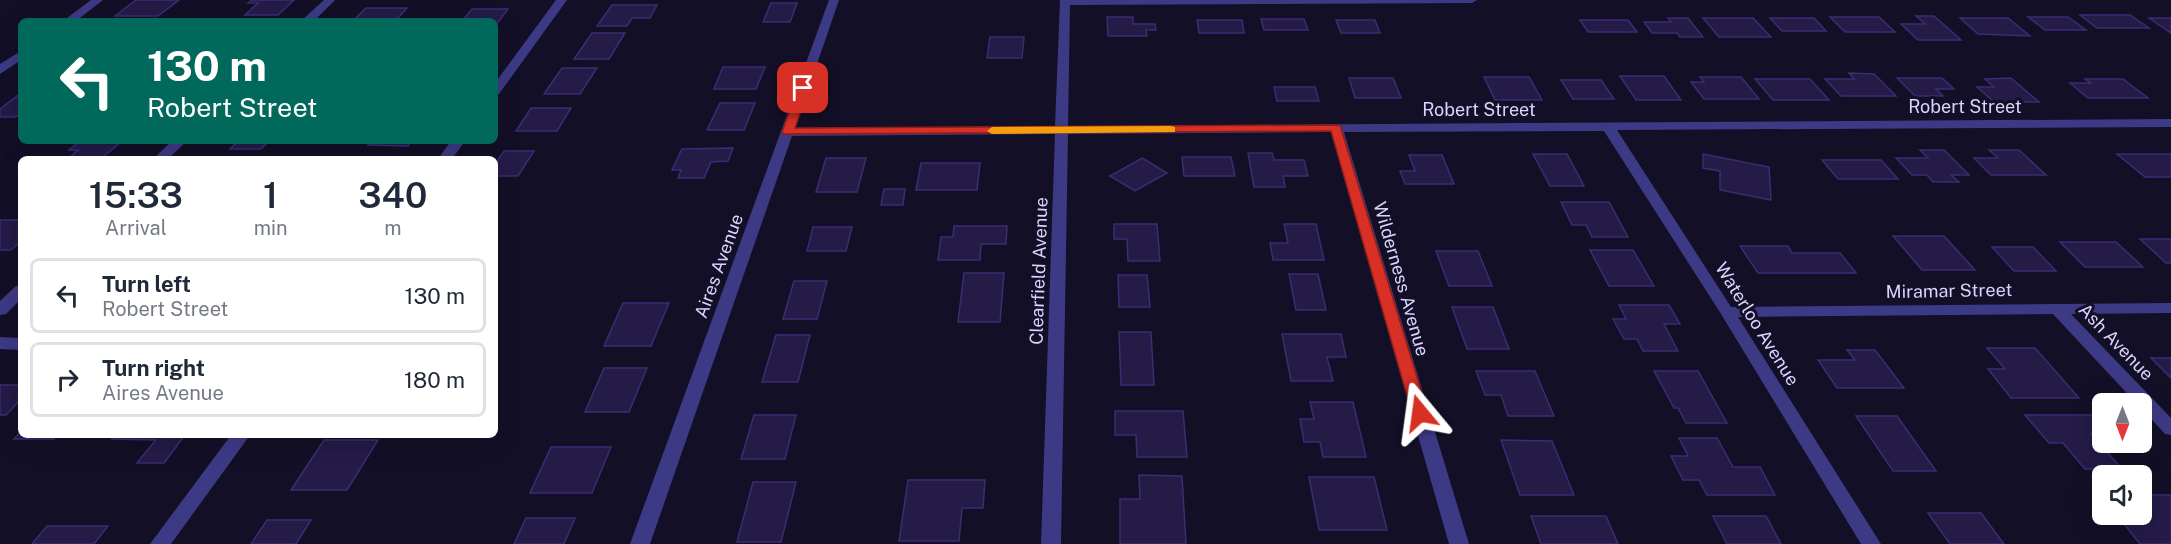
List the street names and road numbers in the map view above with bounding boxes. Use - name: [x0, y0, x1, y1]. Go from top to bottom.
- street label: Robert Street: [1908, 96, 2022, 117]
- street label: Robert Street: [1422, 99, 1536, 120]
- street label: Clearfield Avenue: [1025, 197, 1052, 345]
- street label: Wilderness Avenue: [1369, 199, 1434, 358]
- street label: Aires Avenue: [690, 211, 747, 321]
- street label: Waterloo Avenue: [1711, 258, 1804, 389]
- street label: Miramar Street: [1885, 279, 2013, 302]
- street label: Ash Avenue: [2075, 299, 2158, 384]

